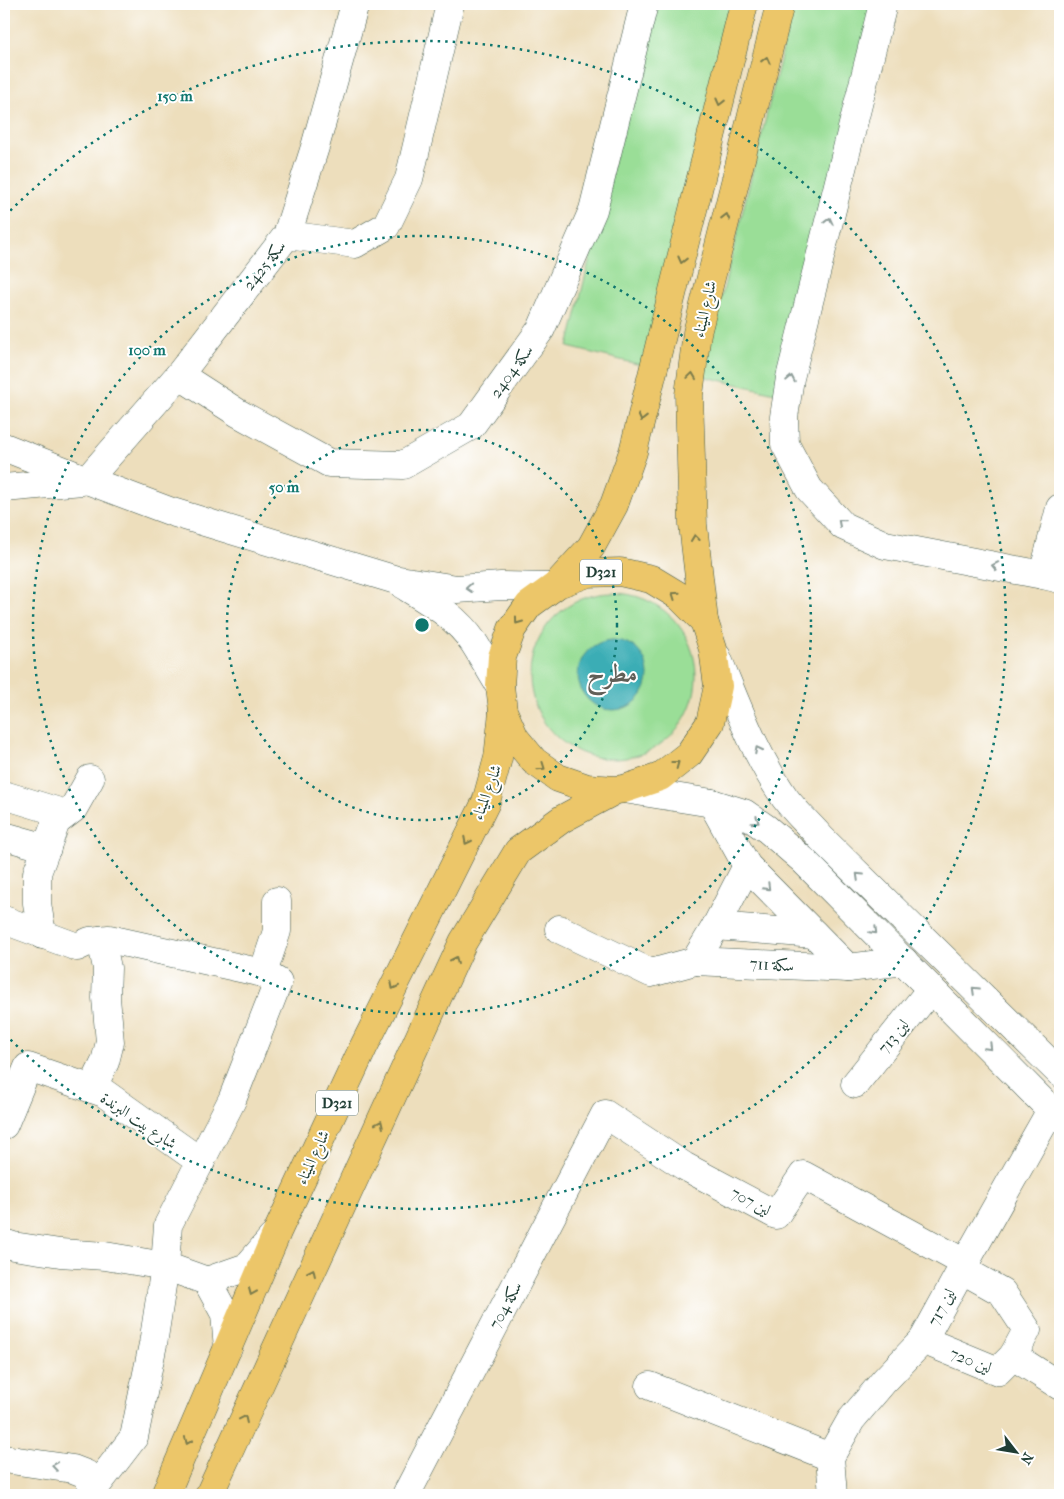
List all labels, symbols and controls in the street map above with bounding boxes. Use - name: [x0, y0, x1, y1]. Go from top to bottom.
- one-way arrow: [760, 55, 771, 64]
- text: 150 m: [157, 87, 193, 105]
- one-way arrow: [715, 98, 726, 107]
- one-way arrow: [720, 213, 731, 222]
- one-way arrow: [823, 217, 834, 226]
- street label: سكة 2425: [239, 237, 290, 294]
- one-way arrow: [677, 256, 688, 265]
- street label: شارع الميناء: [689, 279, 724, 340]
- text: 100 m: [128, 341, 166, 359]
- street label: سكة 2404: [486, 341, 537, 402]
- one-way arrow: [686, 371, 696, 380]
- one-way arrow: [785, 375, 795, 383]
- one-way arrow: [637, 413, 648, 422]
- text: 50 m: [269, 478, 300, 496]
- one-way arrow: [837, 518, 846, 527]
- one-way arrow: [690, 534, 701, 542]
- road number: D321: [580, 560, 622, 584]
- one-way arrow: [991, 561, 1000, 571]
- one-way arrow: [465, 582, 473, 593]
- one-way arrow: [671, 592, 681, 601]
- one-way arrow: [515, 615, 524, 625]
- centre of rings: [413, 616, 431, 634]
- district label: مطرح: [587, 658, 637, 696]
- one-way arrow: [754, 746, 764, 755]
- one-way arrow: [536, 761, 545, 770]
- street label: شارع الميناء: [468, 762, 509, 824]
- one-way arrow: [670, 762, 679, 770]
- one-way arrow: [750, 815, 759, 824]
- one-way arrow: [463, 835, 473, 844]
- one-way arrow: [856, 873, 865, 882]
- one-way arrow: [761, 881, 770, 890]
- one-way arrow: [868, 925, 877, 934]
- street label: 711 سكة: [749, 954, 795, 975]
- one-way arrow: [449, 956, 459, 965]
- one-way arrow: [390, 981, 400, 990]
- one-way arrow: [972, 986, 981, 995]
- street label: 713 لين: [874, 1015, 913, 1057]
- one-way arrow: [983, 1041, 992, 1050]
- street label: شارع بيت البرندة: [95, 1088, 180, 1156]
- road number: D321: [316, 1090, 358, 1116]
- one-way arrow: [374, 1120, 384, 1129]
- street label: شارع الميناء: [292, 1127, 337, 1189]
- street label: لين 707: [727, 1183, 774, 1220]
- one-way arrow: [306, 1268, 316, 1277]
- street label: سكة 704: [485, 1278, 526, 1332]
- street label: لين 717: [924, 1285, 959, 1329]
- one-way arrow: [247, 1287, 258, 1296]
- street label: 720 لين: [947, 1344, 994, 1377]
- one-way arrow: [238, 1415, 248, 1424]
- north arrow: [992, 1426, 1042, 1476]
- one-way arrow: [184, 1436, 194, 1445]
- text: N: [1016, 1450, 1037, 1468]
- one-way arrow: [51, 1461, 59, 1472]

